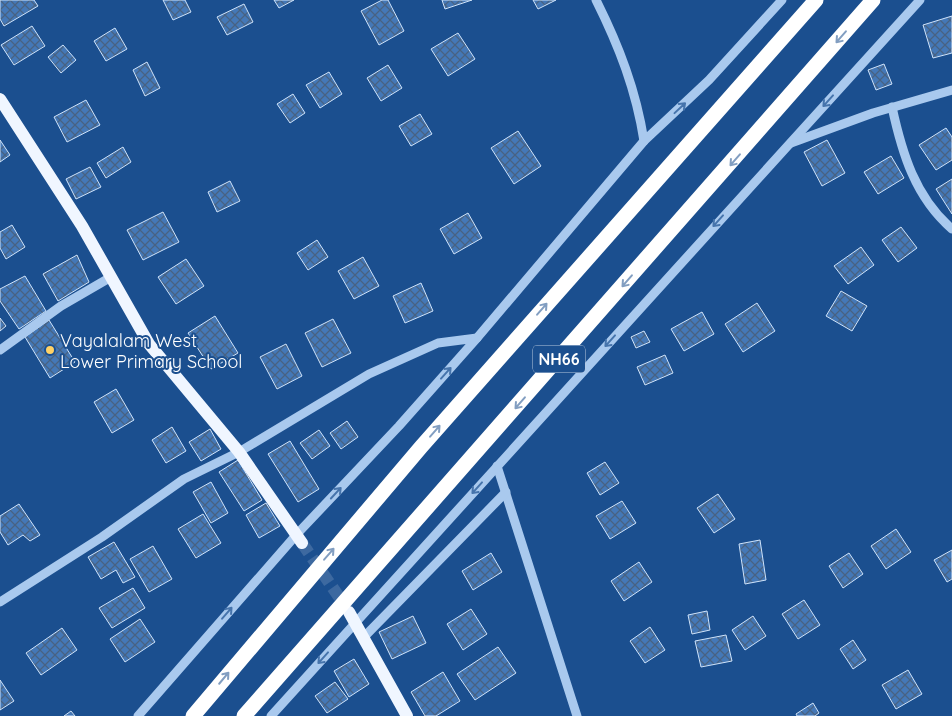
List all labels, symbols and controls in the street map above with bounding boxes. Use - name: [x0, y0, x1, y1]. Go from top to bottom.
- one-way arrow: [836, 30, 847, 43]
- one-way arrow: [822, 94, 834, 107]
- one-way arrow: [673, 102, 686, 114]
- one-way arrow: [729, 153, 740, 166]
- one-way arrow: [713, 214, 724, 227]
- one-way arrow: [621, 275, 633, 288]
- one-way arrow: [536, 303, 547, 316]
- place label: Vayalalam West Lower Primary School: [60, 329, 242, 373]
- one-way arrow: [604, 335, 615, 348]
- marker: Vayalalam West Lower Primary School: [44, 344, 56, 356]
- road number: NH66: [533, 346, 585, 372]
- one-way arrow: [440, 367, 451, 380]
- one-way arrow: [514, 397, 526, 410]
- one-way arrow: [429, 425, 440, 438]
- one-way arrow: [471, 481, 483, 494]
- one-way arrow: [330, 486, 342, 499]
- one-way arrow: [323, 548, 334, 561]
- one-way arrow: [221, 607, 232, 620]
- one-way arrow: [317, 652, 329, 665]
- one-way arrow: [218, 672, 230, 685]

